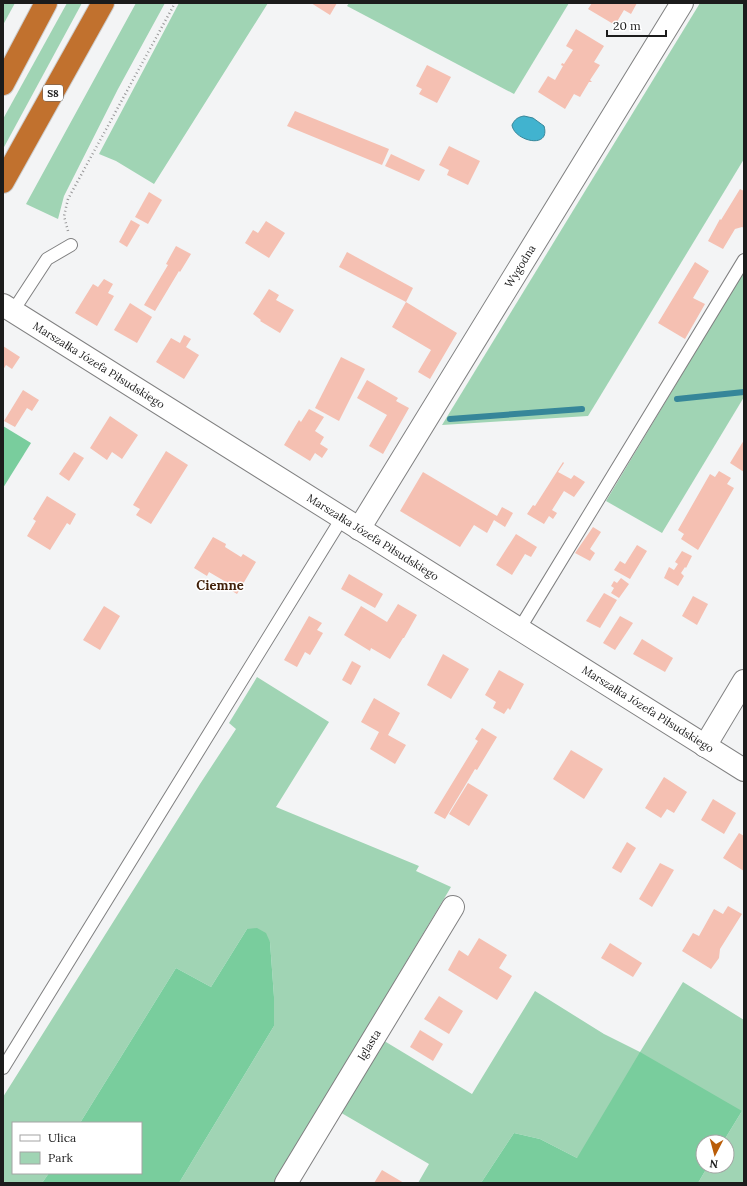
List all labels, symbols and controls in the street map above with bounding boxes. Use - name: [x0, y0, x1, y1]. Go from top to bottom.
- scale bar: [607, 12, 666, 38]
- text: 20 m: [613, 18, 641, 33]
- road number: S8: [43, 85, 63, 101]
- street label: Wygodna: [501, 242, 539, 290]
- street label: Marszałka Józefa Piłsudskiego: [30, 319, 168, 411]
- street label: Marszałka Józefa Piłsudskiego: [304, 491, 442, 583]
- district label: Ciemne: [196, 577, 244, 594]
- street label: Marszałka Józefa Piłsudskiego: [579, 663, 717, 755]
- street label: Iglasta: [354, 1027, 384, 1063]
- legend: [12, 1122, 142, 1174]
- text: Ulica: [48, 1130, 76, 1145]
- north arrow: [695, 1134, 735, 1174]
- text: Park: [48, 1150, 74, 1165]
- text: N: [709, 1156, 719, 1171]

